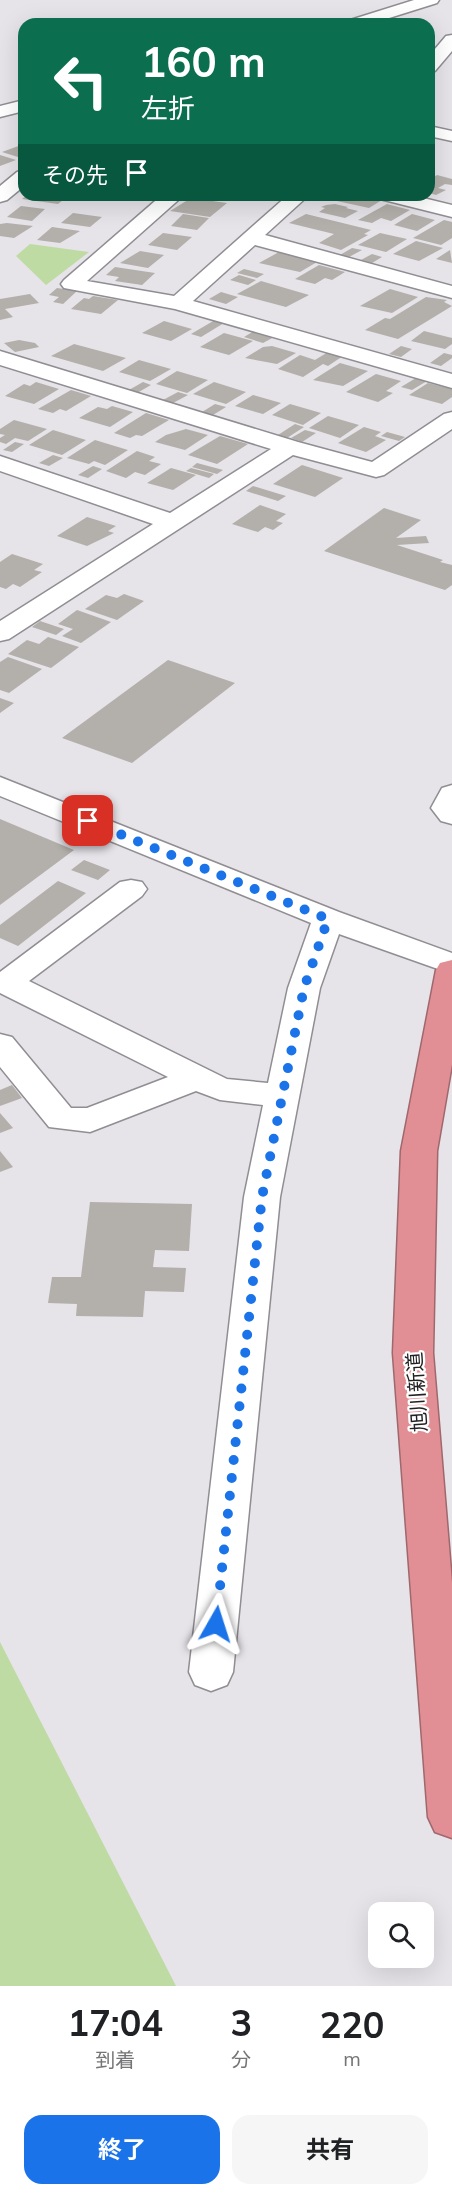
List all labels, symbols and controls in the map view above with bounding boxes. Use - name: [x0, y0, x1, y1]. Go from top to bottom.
- text: 160 m: [141, 35, 266, 88]
- icon: left: [42, 42, 120, 120]
- text: 左折: [141, 91, 195, 125]
- icon: arrive: [120, 156, 153, 189]
- text: その先: [42, 161, 108, 189]
- pin: [62, 795, 113, 846]
- icon: arrive: [71, 804, 104, 837]
- street label: 旭川新道: [401, 1351, 432, 1433]
- position arrow: [184, 1592, 248, 1656]
- map controls: [368, 1902, 434, 1968]
- button: search: [368, 1902, 434, 1968]
- text: 17:04: [68, 2000, 163, 2045]
- text: 3: [230, 2000, 252, 2045]
- text: 220: [320, 2002, 384, 2047]
- text: m: [343, 2046, 361, 2071]
- text: 到着: [95, 2047, 135, 2072]
- text: 分: [231, 2047, 251, 2072]
- button: 終了: [24, 2115, 220, 2184]
- button: 共有: [232, 2115, 428, 2184]

